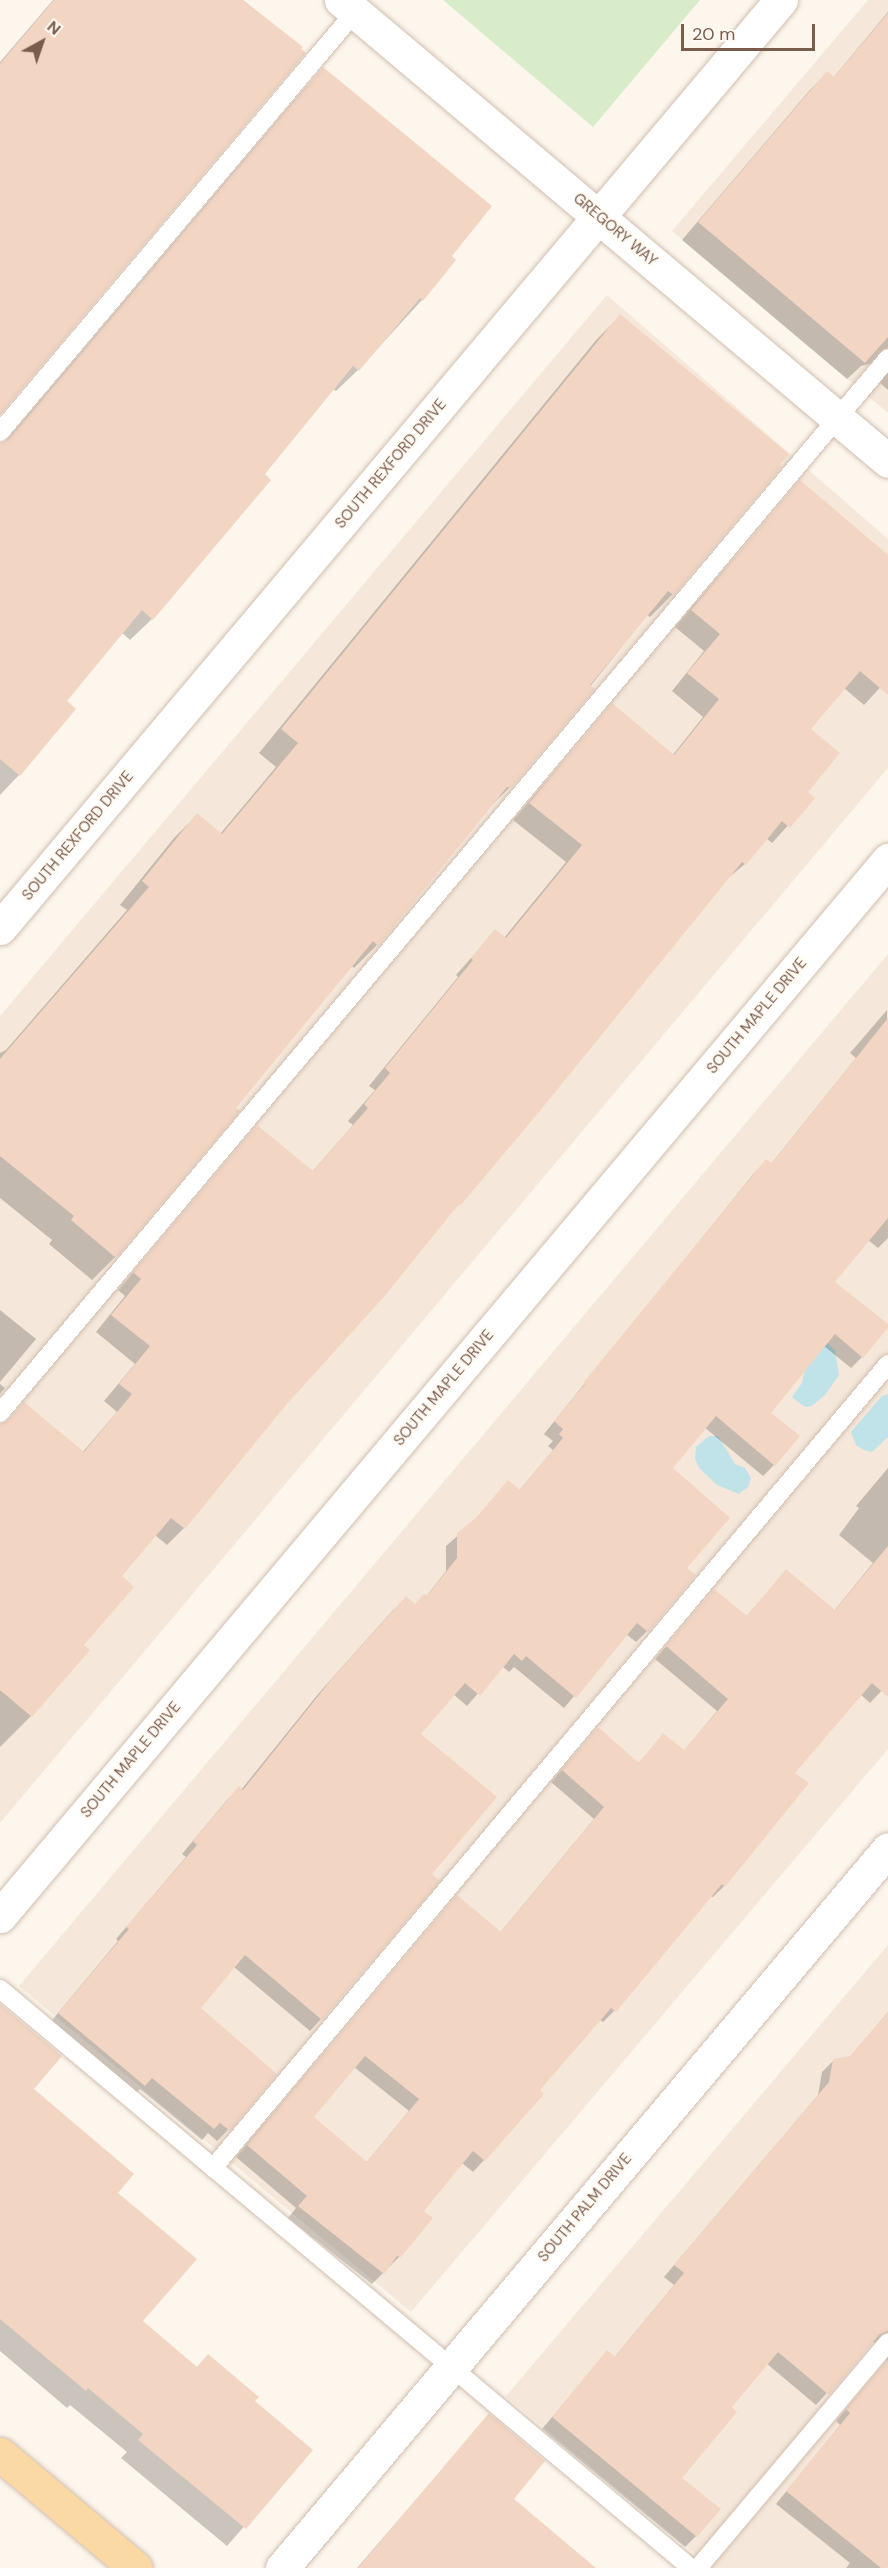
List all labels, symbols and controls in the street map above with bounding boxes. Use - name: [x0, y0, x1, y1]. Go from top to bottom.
- north arrow: [12, 12, 72, 72]
- scale bar: [684, 12, 818, 50]
- text: N: [43, 16, 65, 40]
- text: 20 m: [692, 22, 735, 46]
- street label: GREGORY WAY: [569, 190, 661, 270]
- street label: SOUTH REXFORD DRIVE: [332, 396, 450, 532]
- street label: SOUTH REXFORD DRIVE: [19, 768, 137, 904]
- street label: SOUTH MAPLE DRIVE: [703, 954, 811, 1078]
- street label: SOUTH MAPLE DRIVE: [390, 1326, 498, 1450]
- street label: SOUTH MAPLE DRIVE: [77, 1698, 185, 1822]
- street label: SOUTH PALM DRIVE: [534, 2150, 636, 2266]

